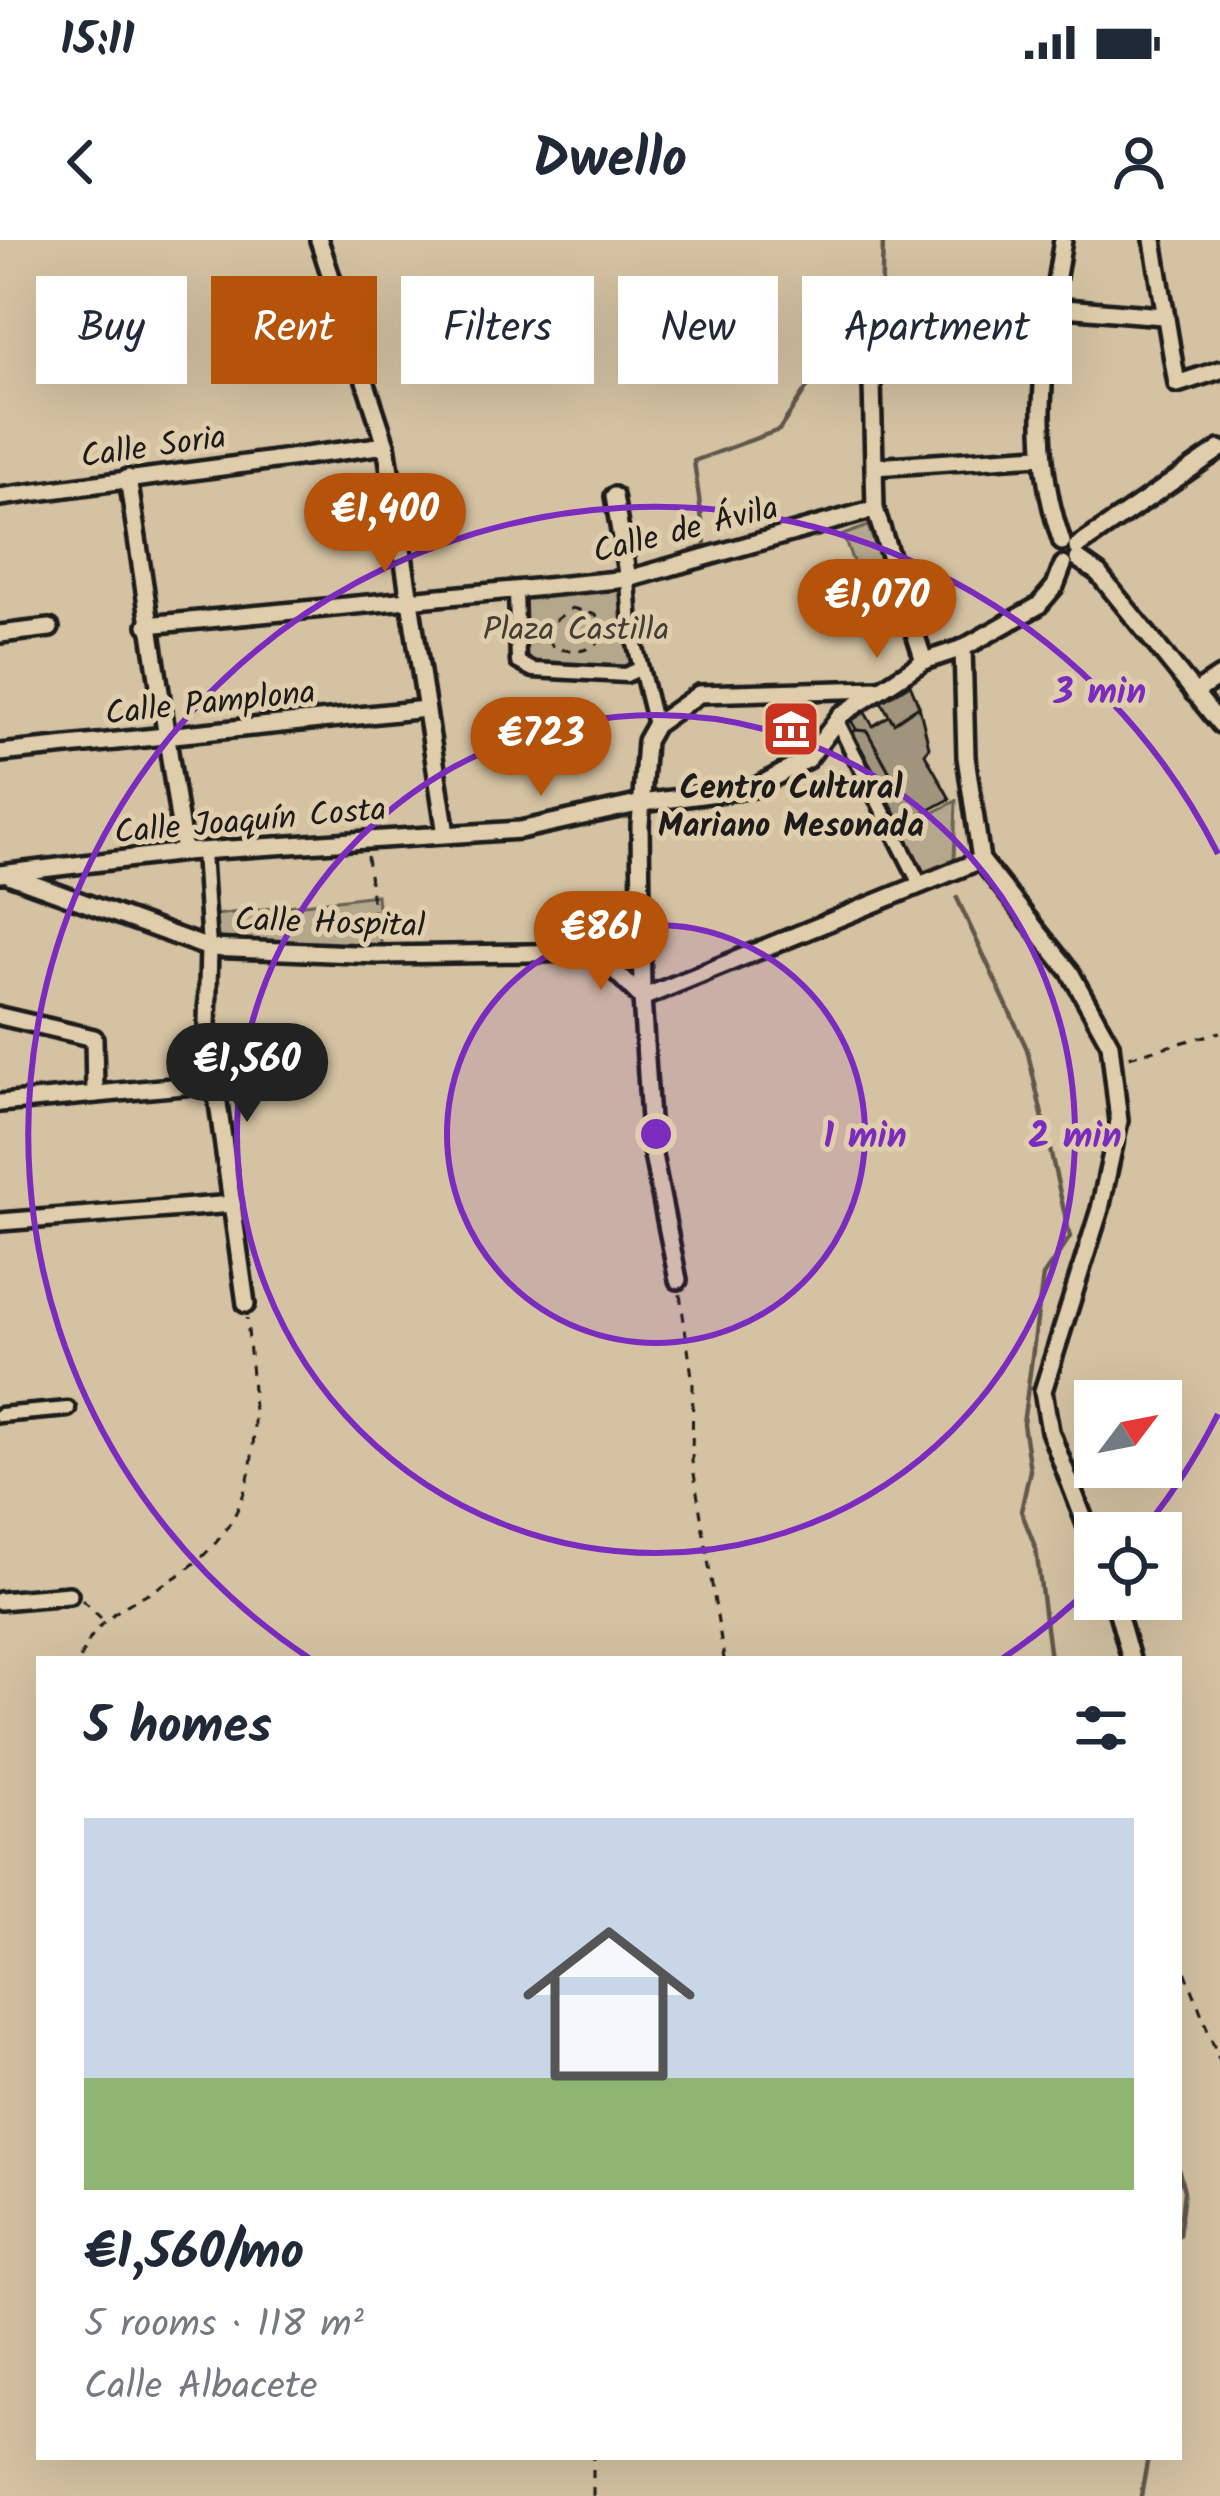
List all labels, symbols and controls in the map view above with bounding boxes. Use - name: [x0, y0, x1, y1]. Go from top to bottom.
- text: 15:11: [60, 6, 135, 78]
- text: Dwello: [533, 119, 687, 205]
- icon: back: [48, 129, 114, 195]
- icon: person: [1106, 129, 1172, 195]
- chip: Buy: [36, 276, 187, 384]
- chip: Rent: [211, 276, 377, 384]
- chip: Filters: [401, 276, 594, 384]
- chip: New: [618, 276, 778, 384]
- chip: Apartment: [802, 276, 1072, 384]
- street label: Calle Soria: [77, 412, 230, 485]
- pin: €1,400: [287, 473, 483, 575]
- text: €1,400: [331, 481, 439, 543]
- street label: Calle de Ávila: [588, 483, 784, 580]
- pin: €1,070: [779, 559, 975, 661]
- text: €1,070: [824, 567, 930, 629]
- park label: Plaza Castilla: [483, 605, 669, 658]
- text: 3 min: [1053, 665, 1146, 722]
- street label: Calle Pamplona: [103, 667, 318, 742]
- pin: €723: [470, 697, 612, 799]
- museum icon: Centro Cultural Mariano Mesonada: [760, 698, 822, 760]
- text: €723: [497, 705, 585, 767]
- place label: Centro Cultural Mariano Mesonada: [658, 763, 924, 854]
- street label: Calle Joaquín Costa: [112, 784, 388, 861]
- pin: €861: [530, 891, 672, 993]
- street label: Calle Hospital: [234, 895, 426, 954]
- text: €861: [561, 899, 641, 961]
- pin: €1,560: [149, 1023, 345, 1125]
- text: €1,560: [193, 1031, 301, 1093]
- text: 1 min: [823, 1109, 907, 1166]
- text: 2 min: [1028, 1109, 1122, 1166]
- centre of rings: [635, 1113, 677, 1155]
- north arrow: [1074, 1380, 1182, 1488]
- map controls: [1074, 1380, 1182, 1620]
- button: locate: [1074, 1512, 1182, 1620]
- text: 5 homes: [84, 1688, 272, 1769]
- icon: filters: [1068, 1695, 1134, 1761]
- icon: home: [501, 1896, 717, 2112]
- text: €1,560/mo: [84, 2214, 304, 2295]
- text: 5 rooms · 118 m²: [84, 2295, 364, 2357]
- text: Calle Albacete: [84, 2357, 318, 2419]

